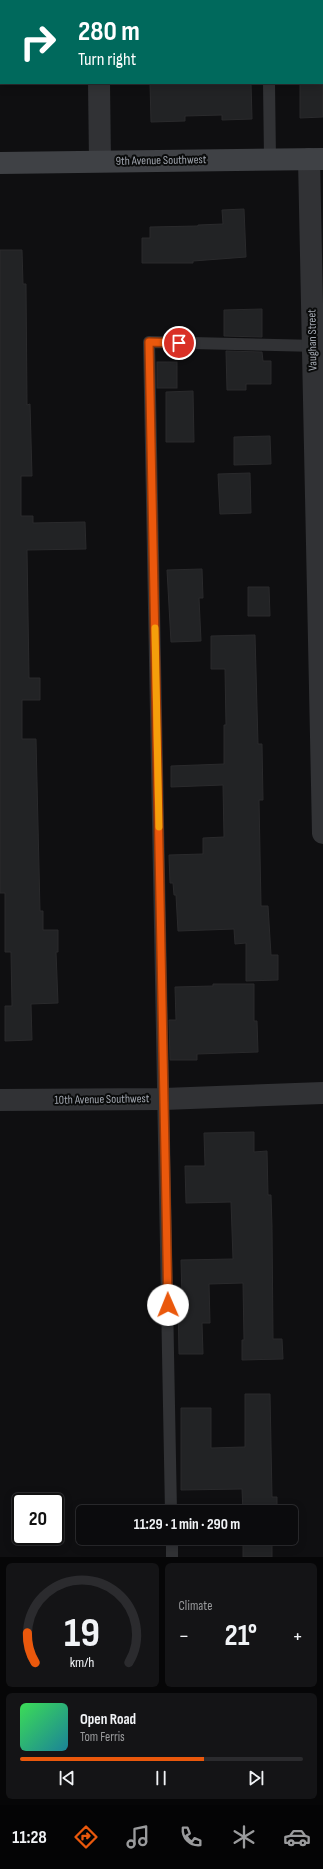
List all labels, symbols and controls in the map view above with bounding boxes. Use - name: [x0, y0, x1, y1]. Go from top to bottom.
- text: 280 m: [78, 15, 140, 48]
- icon: right: [12, 16, 64, 68]
- text: Turn right: [78, 49, 136, 70]
- street label: 9th Avenue Southwest: [116, 152, 207, 169]
- street label: Vaughan Street: [304, 309, 321, 371]
- pin: [162, 326, 196, 360]
- icon: arrive: [168, 332, 190, 354]
- street label: 10th Avenue Southwest: [54, 1091, 150, 1108]
- position arrow: [147, 1284, 189, 1326]
- speed limit sign: 20: [12, 1493, 64, 1545]
- text: 11:29 · 1 min · 290 m: [134, 1515, 240, 1534]
- text: Climate: [179, 1598, 212, 1614]
- text: 19: [64, 1609, 100, 1658]
- text: 21°: [224, 1618, 257, 1654]
- text: −: [179, 1623, 189, 1650]
- text: +: [292, 1623, 303, 1650]
- text: km/h: [70, 1654, 95, 1671]
- text: Open Road: [80, 1710, 136, 1729]
- text: Tom Ferris: [80, 1729, 125, 1745]
- icon: previous: [56, 1767, 78, 1789]
- icon: pause: [150, 1767, 172, 1789]
- icon: next: [245, 1767, 267, 1789]
- icon: directions: [72, 1823, 100, 1851]
- icon: music: [124, 1823, 152, 1851]
- icon: phone: [177, 1823, 205, 1851]
- icon: climate: [230, 1823, 258, 1851]
- icon: car: [283, 1823, 311, 1851]
- text: 11:28: [12, 1827, 47, 1848]

